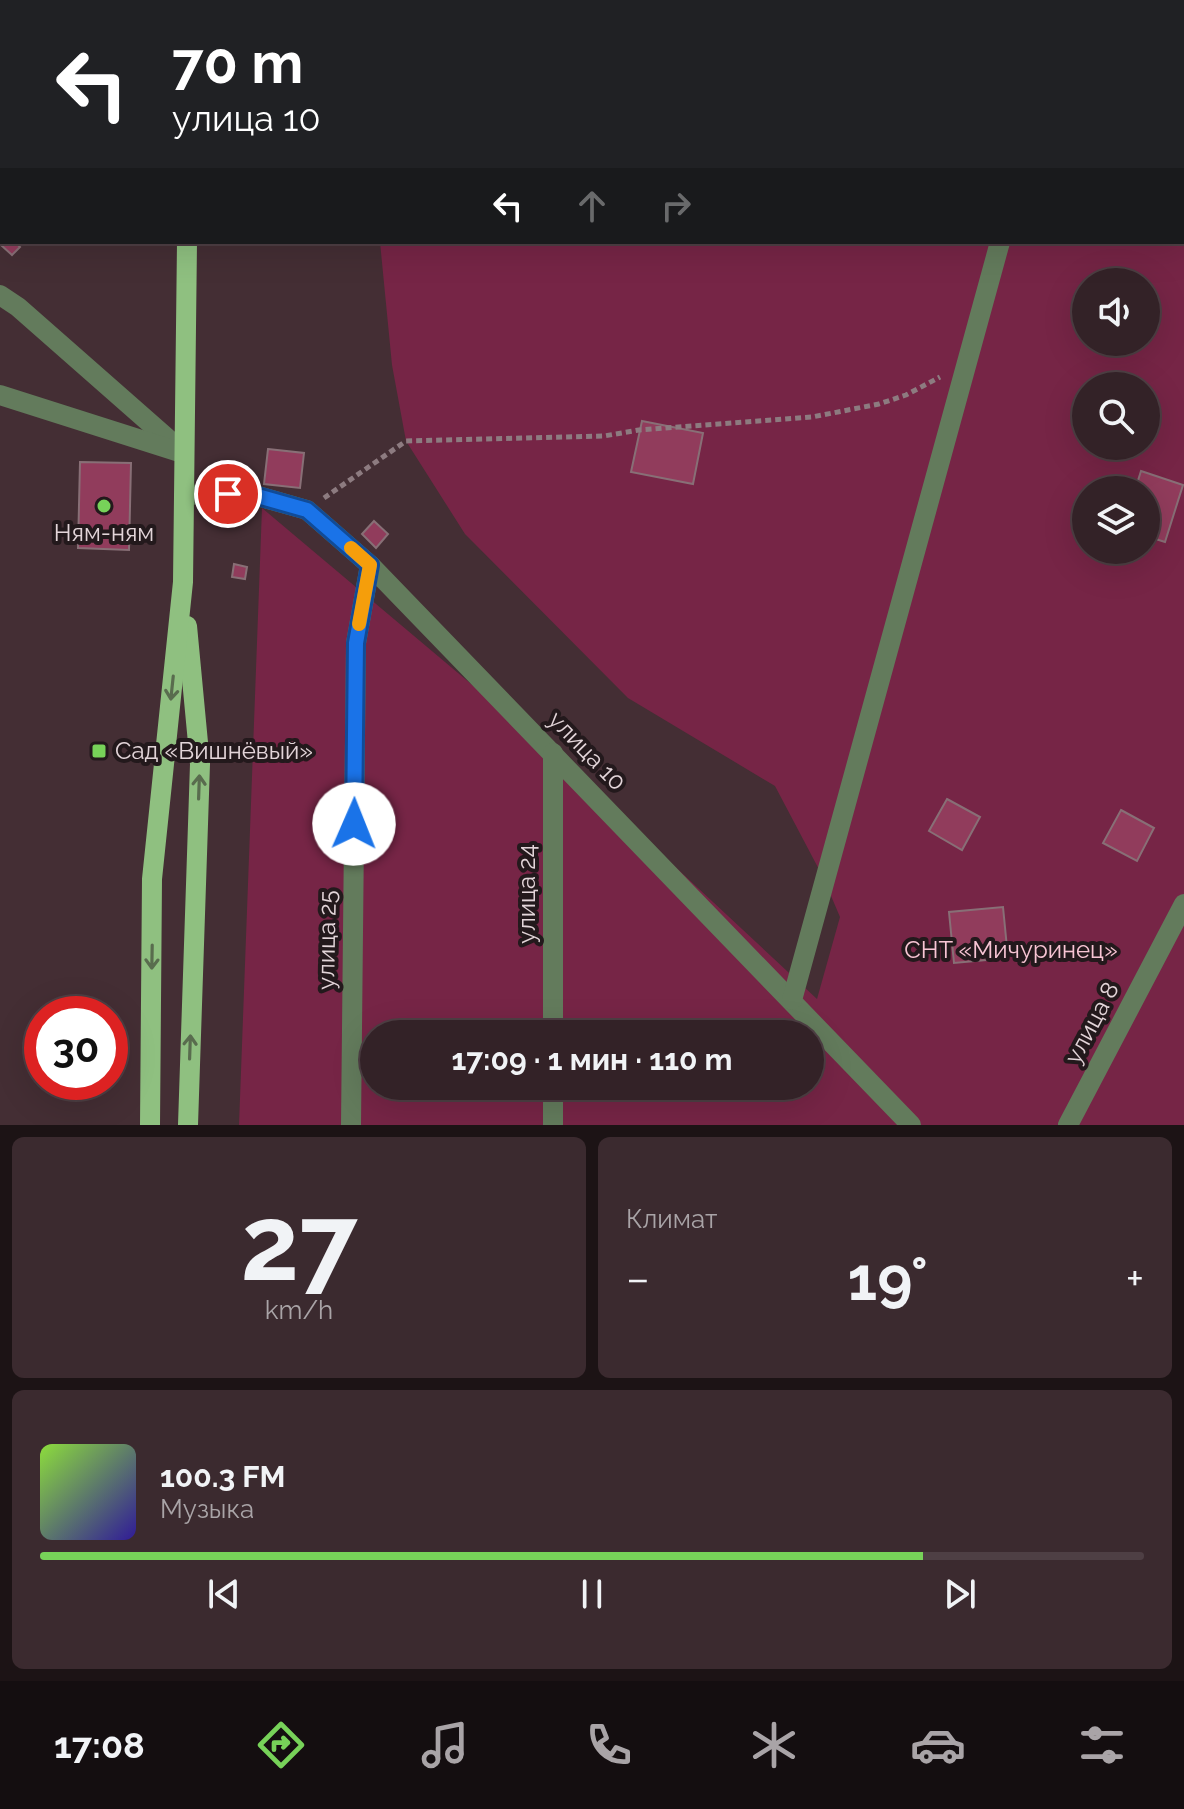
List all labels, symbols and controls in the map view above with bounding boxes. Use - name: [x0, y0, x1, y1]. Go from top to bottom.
- text: 70 m: [172, 30, 303, 96]
- icon: left: [40, 32, 144, 136]
- text: улица 10: [172, 97, 320, 139]
- icon: left: [486, 184, 530, 228]
- icon: ahead: [570, 184, 614, 228]
- icon: right: [654, 184, 698, 228]
- map controls: [1072, 268, 1160, 564]
- button: sound: [1072, 268, 1160, 356]
- button: search: [1072, 372, 1160, 460]
- pin: [194, 460, 262, 528]
- icon: arrive: [206, 472, 250, 516]
- button: layers: [1072, 476, 1160, 564]
- marker: Ням-ням: [95, 497, 113, 515]
- place label: Ням-ням: [54, 518, 154, 547]
- one-way arrow: [164, 674, 179, 701]
- street label: улица 10: [543, 705, 632, 796]
- place label: Сад «Вишнёвый»: [115, 736, 313, 765]
- marker: Сад «Вишнёвый»: [90, 742, 108, 760]
- one-way arrow: [192, 774, 207, 801]
- position arrow: [312, 782, 396, 866]
- street label: улица 24: [512, 844, 541, 944]
- street label: улица 25: [311, 890, 342, 990]
- park label: СНТ «Мичуринец»: [904, 935, 1118, 964]
- one-way arrow: [144, 943, 160, 970]
- street label: улица 8: [1058, 977, 1125, 1069]
- speed limit sign: 30: [24, 996, 128, 1100]
- one-way arrow: [183, 1034, 198, 1061]
- text: 17:09 · 1 мин · 110 m: [451, 1042, 733, 1077]
- text: 27: [240, 1182, 358, 1304]
- text: Климат: [626, 1204, 717, 1234]
- text: 19°: [848, 1244, 928, 1314]
- text: −: [626, 1253, 650, 1304]
- text: +: [1126, 1253, 1144, 1304]
- text: km/h: [265, 1295, 333, 1325]
- text: 100.3 FM: [160, 1459, 286, 1494]
- text: Музыка: [160, 1494, 254, 1524]
- icon: previous: [202, 1572, 246, 1616]
- icon: pause: [570, 1572, 614, 1616]
- icon: next: [938, 1572, 982, 1616]
- icon: directions: [253, 1717, 309, 1773]
- icon: music: [417, 1717, 473, 1773]
- icon: phone: [581, 1717, 637, 1773]
- icon: climate: [746, 1717, 802, 1773]
- icon: car: [910, 1717, 966, 1773]
- icon: filters: [1074, 1717, 1130, 1773]
- text: 17:08: [54, 1724, 145, 1766]

